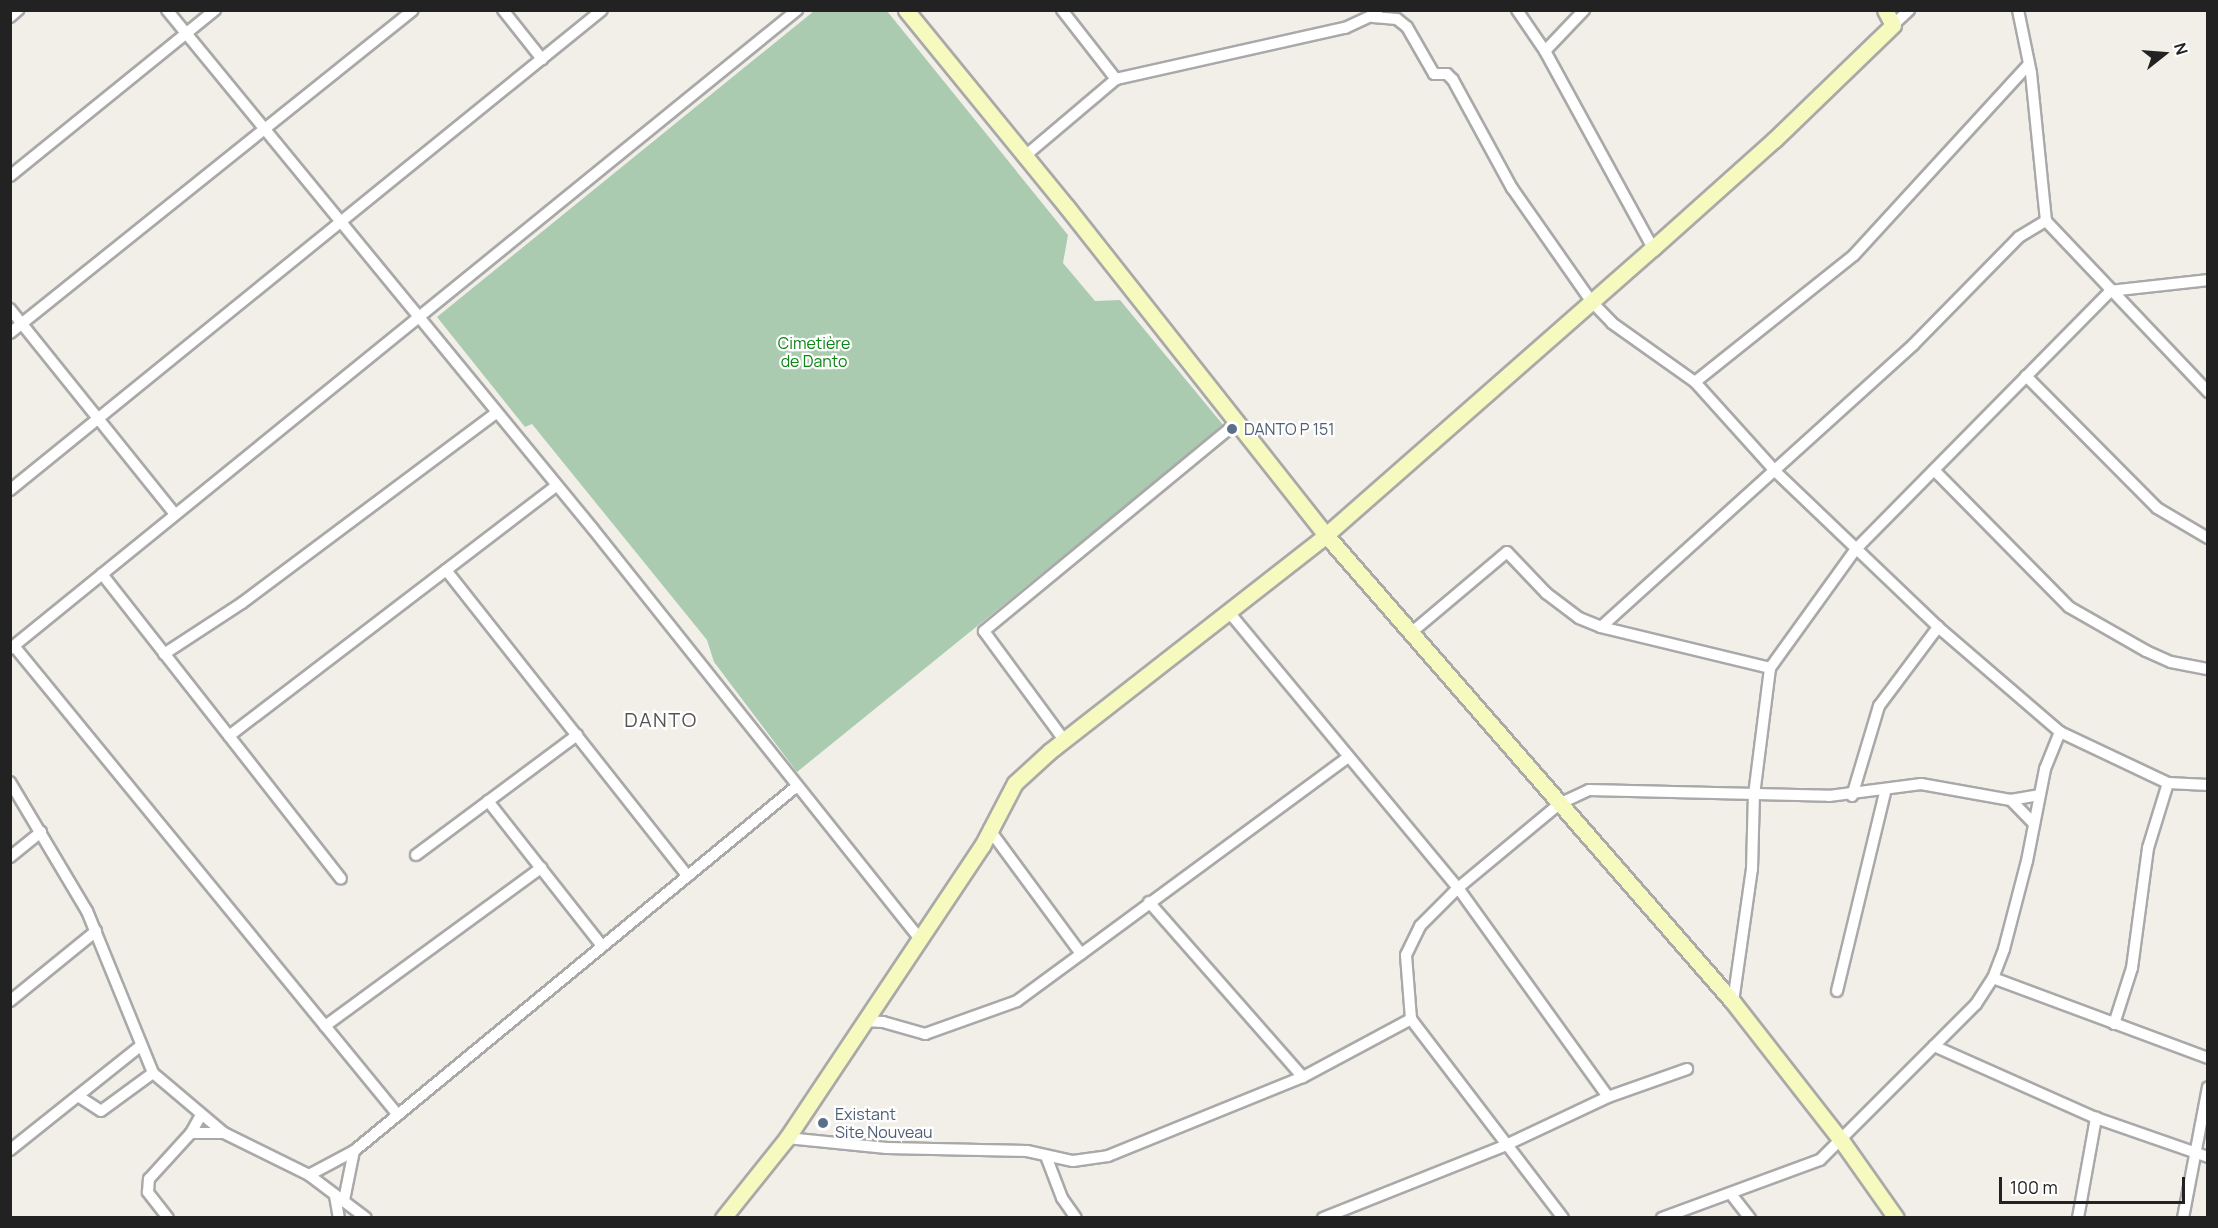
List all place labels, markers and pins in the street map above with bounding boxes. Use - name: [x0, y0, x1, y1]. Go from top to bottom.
- place label: DANTO P 151: [1244, 419, 1334, 439]
- marker: DANTO P 151: [1225, 422, 1239, 436]
- place label: Existant Site Nouveau: [835, 1104, 933, 1142]
- marker: Existant Site Nouveau: [816, 1116, 830, 1130]

